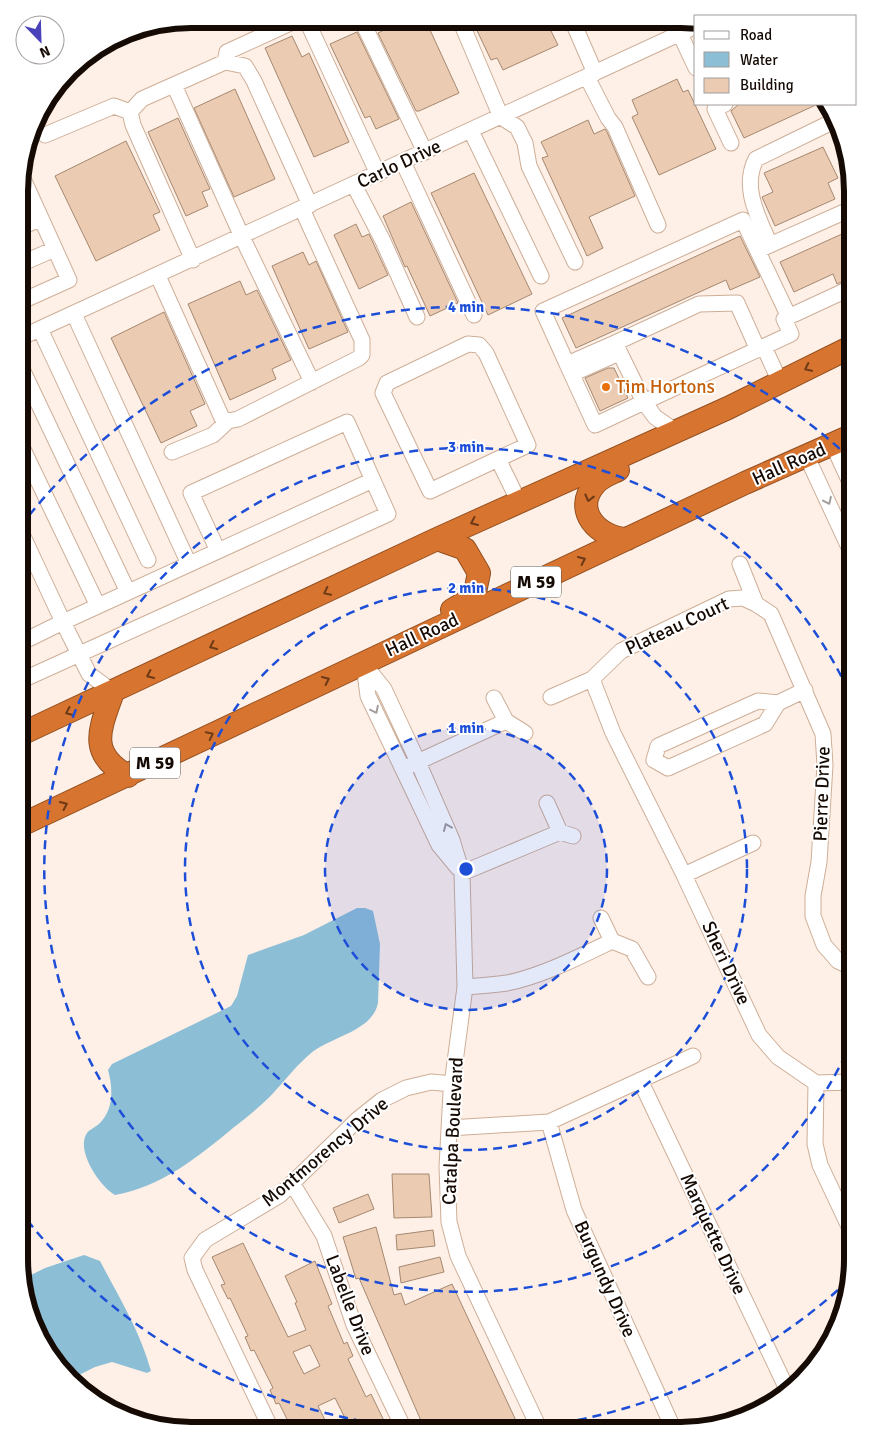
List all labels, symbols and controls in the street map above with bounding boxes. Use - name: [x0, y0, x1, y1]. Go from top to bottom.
- north arrow: [15, 15, 65, 65]
- legend: [694, 15, 857, 105]
- text: Road: [740, 26, 772, 44]
- text: N: [37, 42, 53, 61]
- text: Water: [740, 51, 778, 69]
- text: Building: [740, 76, 794, 94]
- street label: Carlo Drive: [353, 134, 445, 194]
- text: 4 min: [448, 298, 484, 316]
- one-way arrow: [804, 362, 813, 372]
- place label: Tim Hortons: [616, 375, 715, 399]
- marker: Tim Hortons: [600, 381, 612, 393]
- street label: Hall Road: [748, 437, 830, 491]
- text: 3 min: [448, 438, 484, 456]
- one-way arrow: [584, 493, 595, 502]
- one-way arrow: [821, 496, 832, 505]
- one-way arrow: [470, 516, 479, 527]
- one-way arrow: [576, 557, 585, 567]
- road number: M 59: [511, 566, 561, 598]
- text: 2 min: [448, 579, 484, 597]
- one-way arrow: [323, 585, 332, 596]
- street label: Plateau Court: [621, 591, 733, 660]
- street label: Hall Road: [381, 608, 463, 662]
- one-way arrow: [209, 639, 218, 650]
- one-way arrow: [146, 669, 155, 679]
- one-way arrow: [321, 676, 330, 687]
- one-way arrow: [369, 705, 379, 714]
- one-way arrow: [65, 706, 74, 717]
- text: 1 min: [448, 719, 484, 737]
- one-way arrow: [205, 731, 214, 742]
- street label: Pierre Drive: [808, 746, 836, 842]
- road number: M 59: [130, 748, 180, 778]
- one-way arrow: [59, 801, 68, 812]
- one-way arrow: [443, 823, 453, 832]
- centre of rings: [457, 860, 475, 878]
- street label: Sheri Drive: [696, 917, 756, 1009]
- street label: Catalpa Boulevard: [437, 1056, 469, 1206]
- street label: Montmorency Drive: [257, 1092, 393, 1212]
- street label: Marquette Drive: [674, 1170, 752, 1298]
- street label: Burgundy Drive: [569, 1217, 641, 1341]
- street label: Labelle Drive: [320, 1251, 380, 1359]

